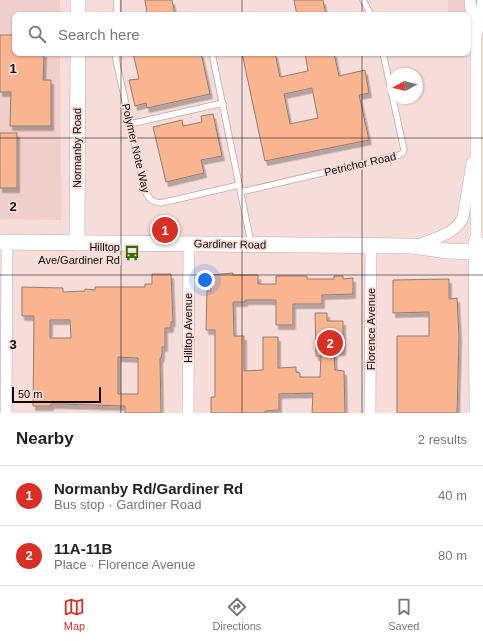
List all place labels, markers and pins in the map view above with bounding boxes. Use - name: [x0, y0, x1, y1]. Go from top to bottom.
- pin: 1: [152, 215, 178, 245]
- place label: Hilltop Ave/Gardiner Rd: [38, 241, 120, 266]
- bus stop icon: Hilltop Ave/Gardiner Rd: [123, 244, 141, 262]
- pin: 2: [317, 328, 343, 358]

